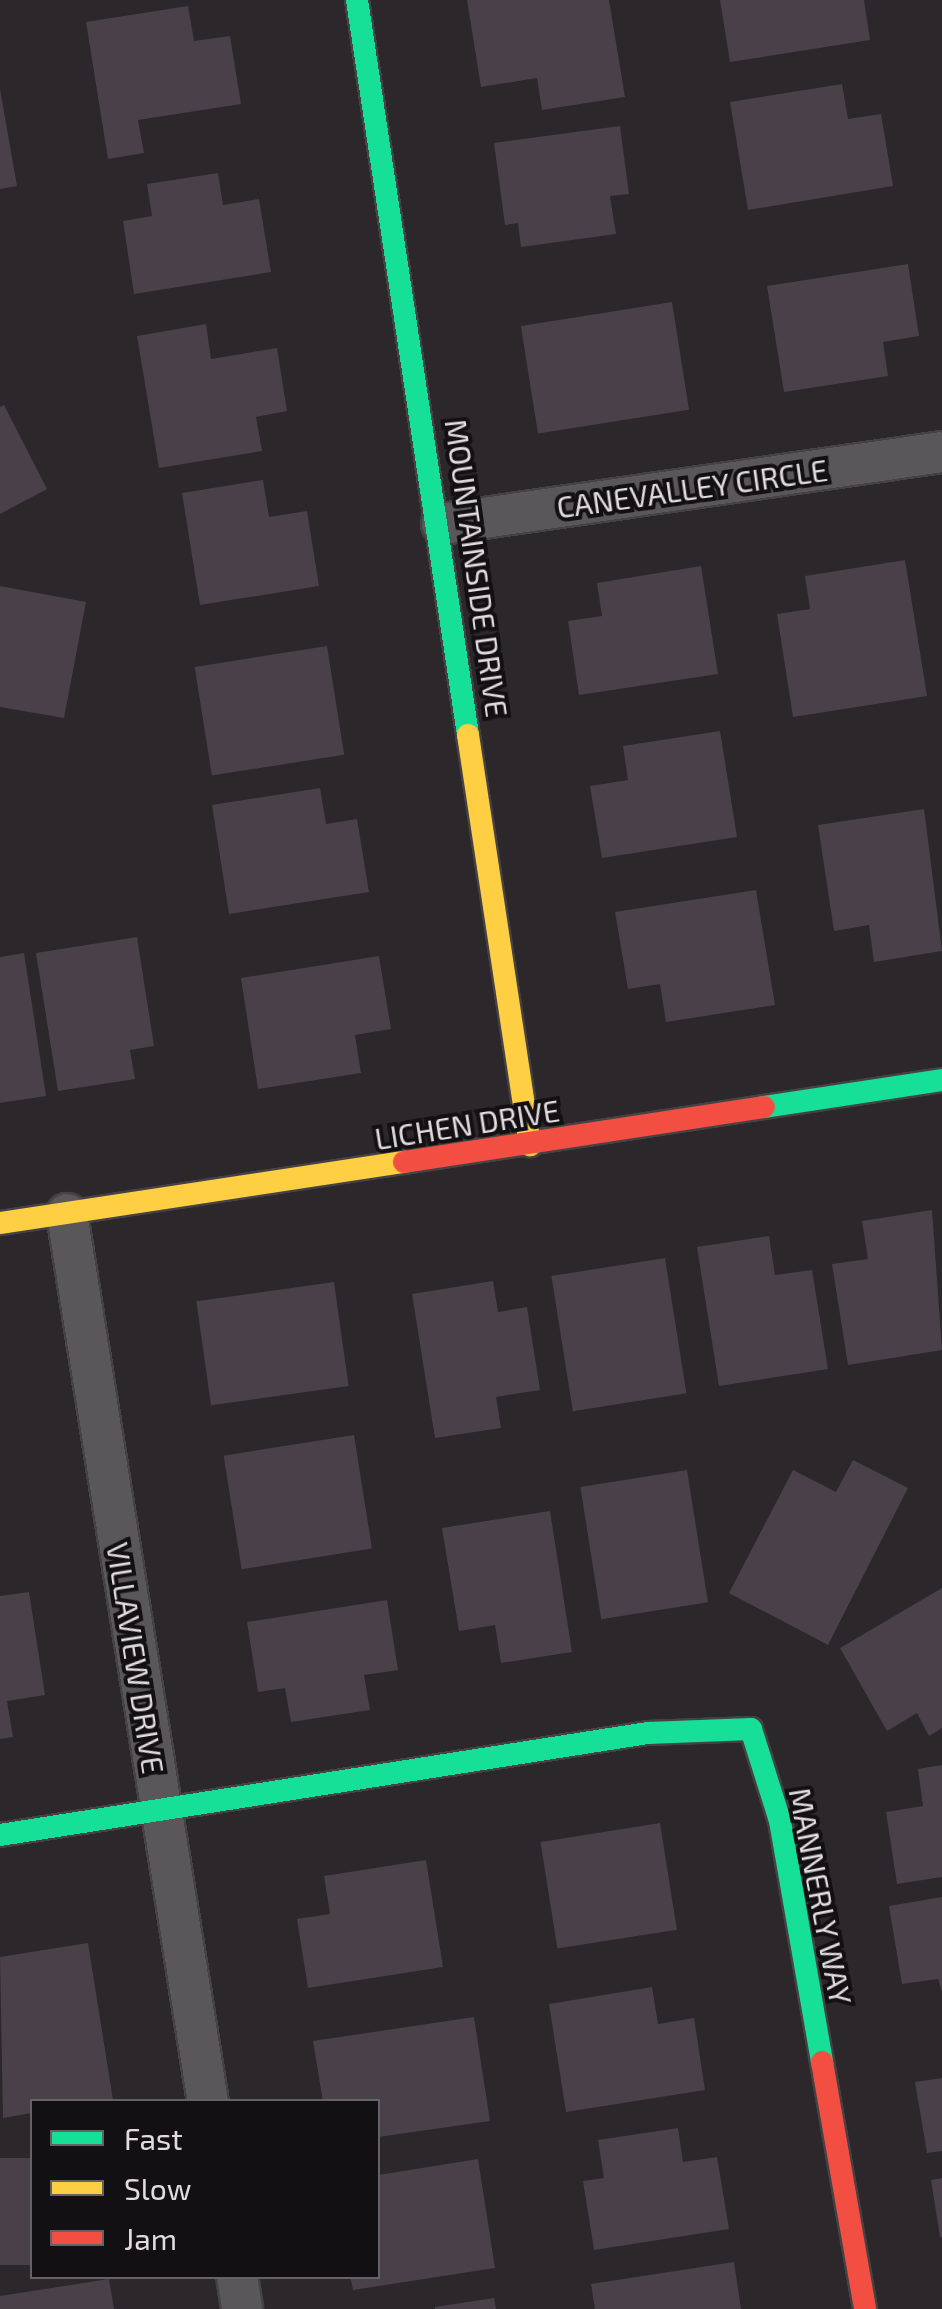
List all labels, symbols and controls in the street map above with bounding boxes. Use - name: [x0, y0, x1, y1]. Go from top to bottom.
- street label: MOUNTAINSIDE DRIVE: [438, 417, 516, 719]
- street label: CANEVALLEY CIRCLE: [554, 451, 830, 525]
- street label: LICHEN DRIVE: [372, 1092, 562, 1156]
- street label: VILLAVIEW DRIVE: [100, 1540, 172, 1776]
- street label: MANNERLY WAY: [782, 1784, 860, 2008]
- legend: [30, 2099, 380, 2279]
- text: Fast: [124, 2120, 183, 2156]
- text: Slow: [124, 2170, 191, 2206]
- text: Jam: [124, 2220, 177, 2256]

